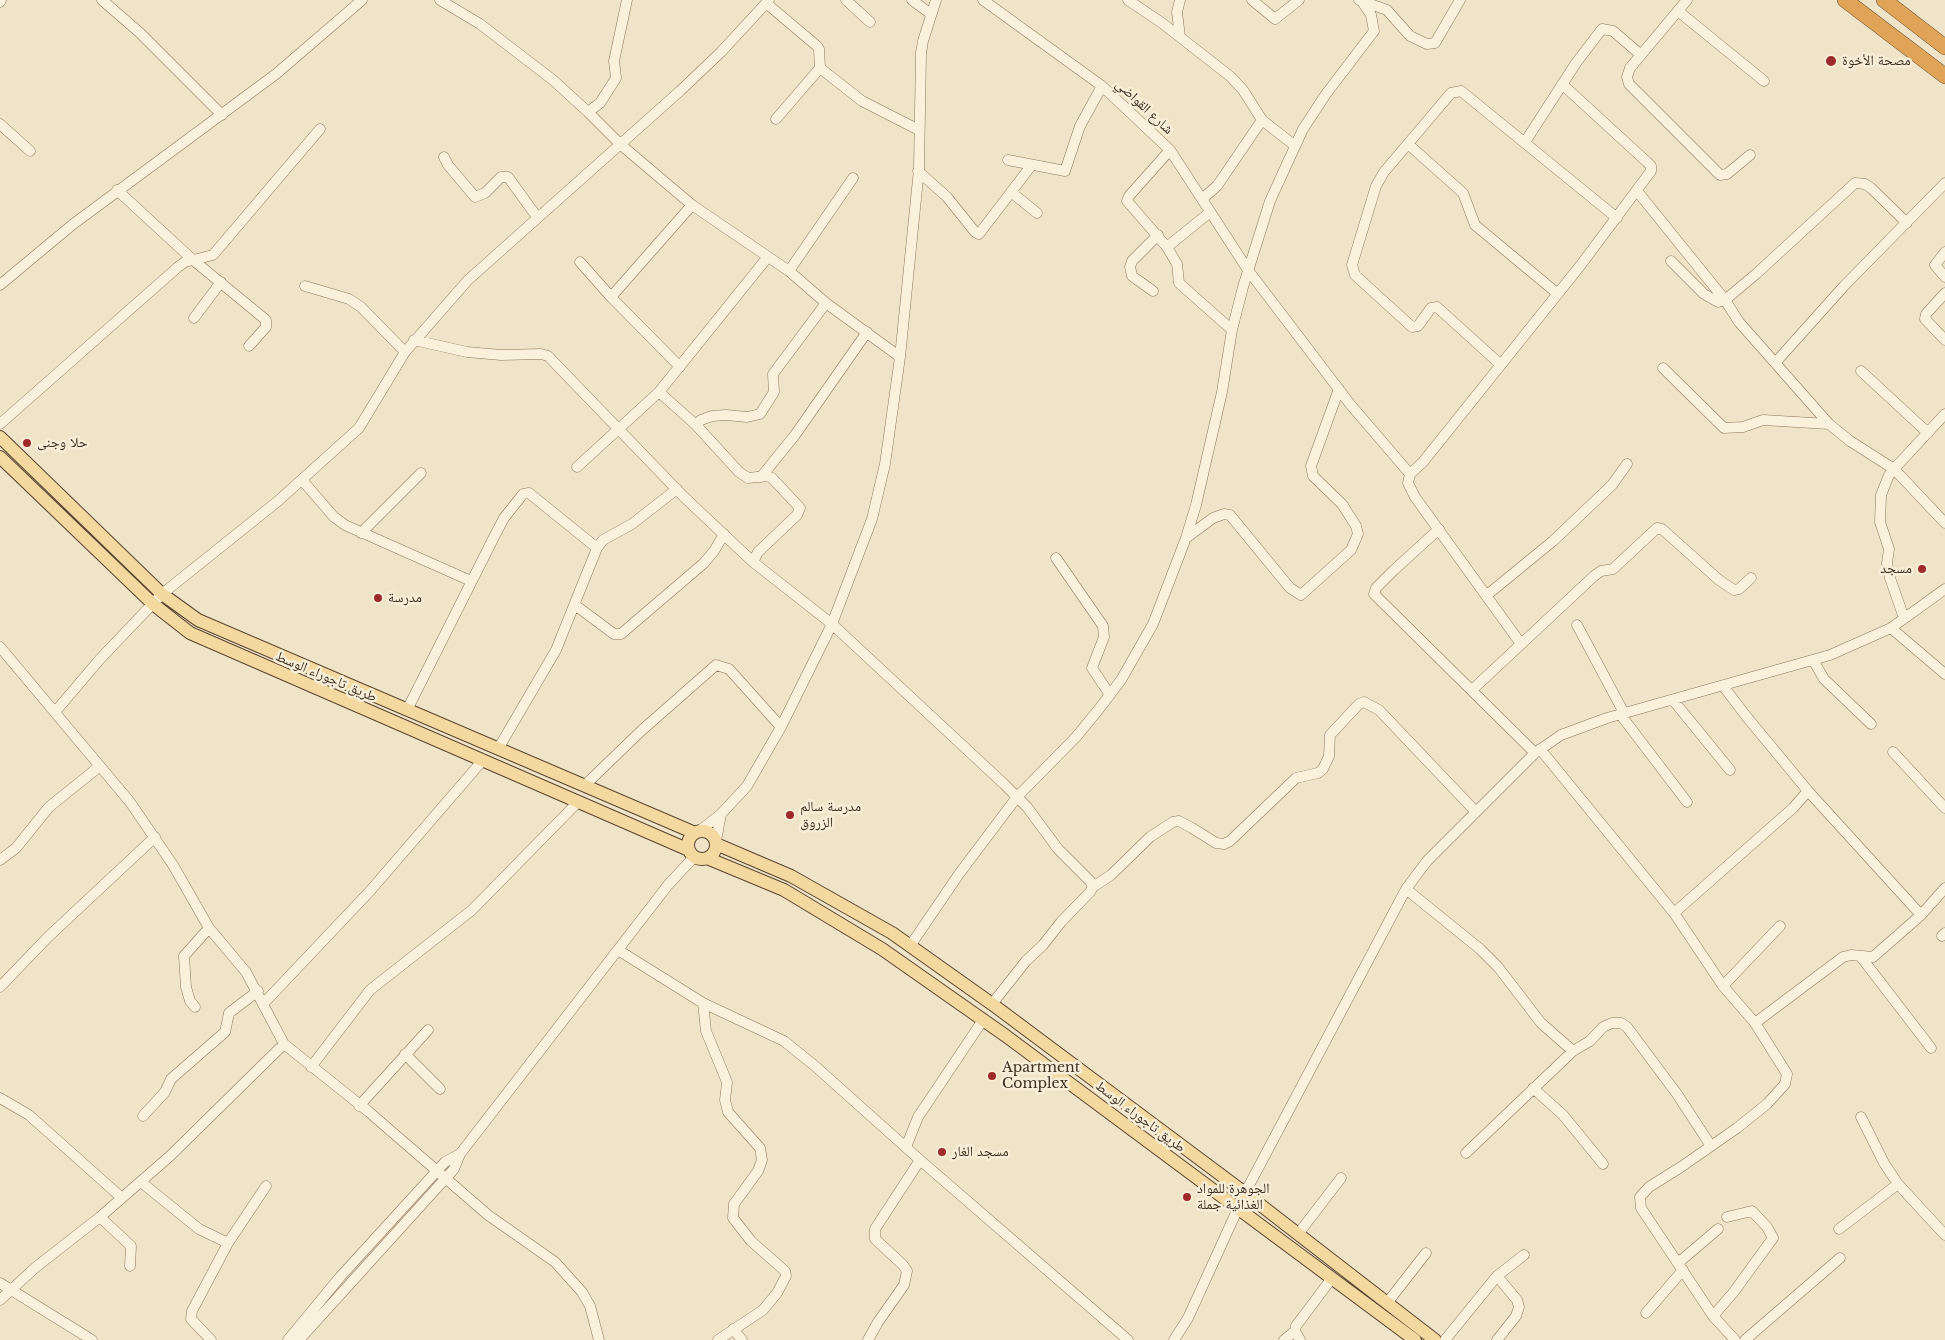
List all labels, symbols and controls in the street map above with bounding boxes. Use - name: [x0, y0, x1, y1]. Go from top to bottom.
- place label: مصحة الأخوة: [1842, 53, 1911, 69]
- marker: مصحة الأخوة: [1824, 54, 1838, 68]
- street label: شارع القواضي: [1112, 76, 1176, 138]
- place label: حلا وجنى: [37, 435, 88, 451]
- marker: حلا وجنى: [21, 437, 33, 449]
- place label: مسجد: [1880, 561, 1912, 577]
- marker: مسجد: [1916, 563, 1928, 575]
- place label: مدرسة: [388, 590, 422, 606]
- marker: مدرسة: [372, 592, 384, 604]
- street label: طريق تاجوراء الوسط: [273, 648, 379, 706]
- place label: مدرسة سالم الزروق: [800, 799, 861, 832]
- marker: مدرسة سالم الزروق: [784, 809, 796, 821]
- place label: Apartment Complex: [1002, 1060, 1080, 1092]
- marker: Apartment Complex: [986, 1070, 998, 1082]
- street label: طريق تاجوراء الوسط: [1092, 1078, 1188, 1156]
- place label: مسجد الغار: [952, 1144, 1009, 1160]
- marker: مسجد الغار: [936, 1146, 948, 1158]
- place label: الجوهرة للمواد الغذائية جملة: [1197, 1181, 1270, 1214]
- marker: الجوهرة للمواد الغذائية جملة: [1181, 1191, 1193, 1203]

